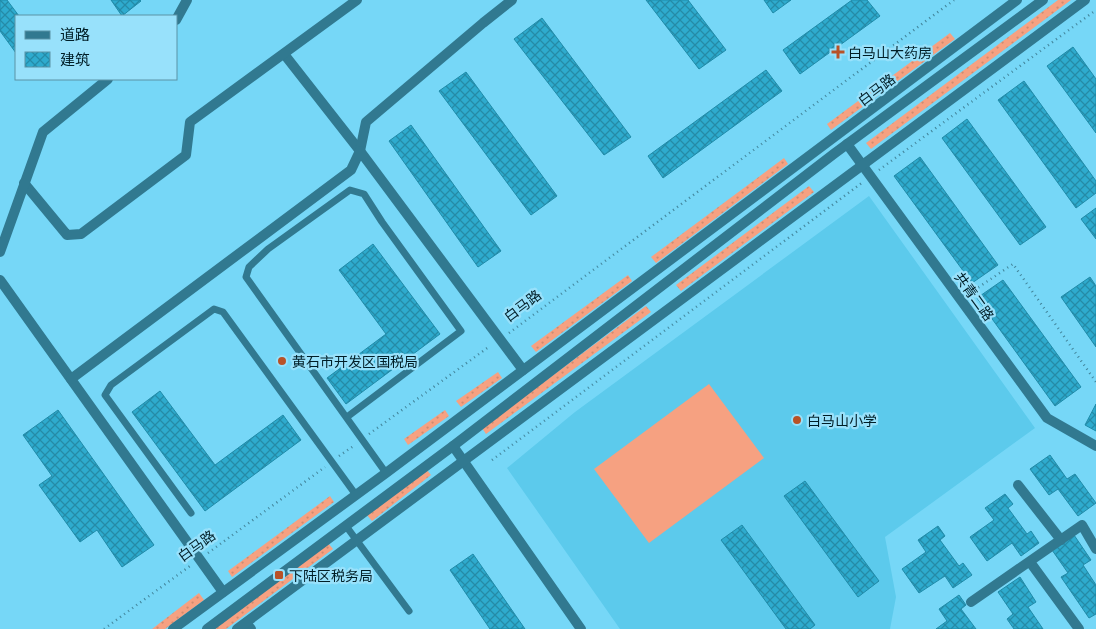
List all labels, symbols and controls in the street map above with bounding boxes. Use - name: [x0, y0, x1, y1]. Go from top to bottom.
- legend: [15, 15, 178, 80]
- text: 道路: [60, 22, 90, 45]
- place label: 白马山大药房: [848, 42, 932, 62]
- marker: 白马山大药房: [832, 46, 844, 58]
- text: 建筑: [60, 47, 90, 70]
- street label: 白马路: [853, 68, 899, 110]
- street label: 共青二路: [950, 267, 1000, 325]
- street label: 白马路: [499, 284, 545, 326]
- place label: 黄石市开发区国税局: [292, 351, 418, 371]
- marker: 黄石市开发区国税局: [276, 355, 288, 367]
- place label: 白马山小学: [807, 410, 877, 430]
- marker: 白马山小学: [791, 414, 803, 426]
- street label: 白马路: [173, 525, 219, 565]
- place label: 下陆区税务局: [289, 565, 373, 585]
- marker: 下陆区税务局: [273, 569, 285, 581]

